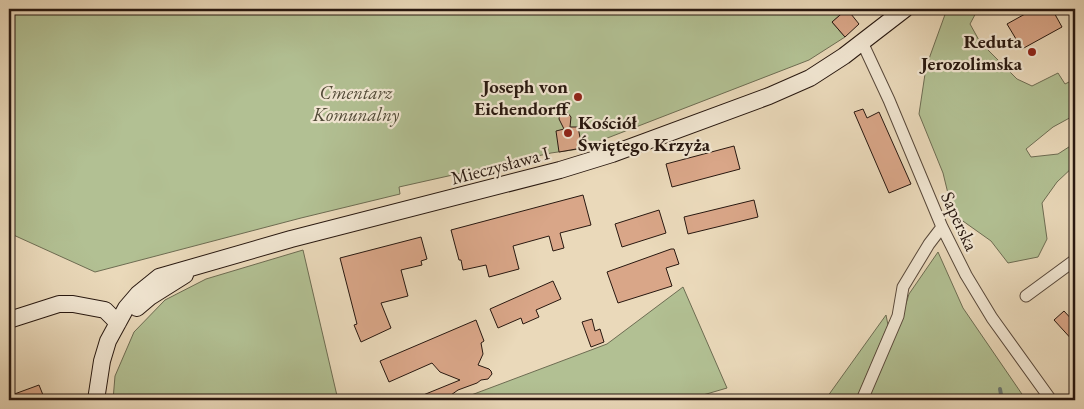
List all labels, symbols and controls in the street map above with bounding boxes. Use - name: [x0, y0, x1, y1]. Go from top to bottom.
- place label: Reduta Jerozolimska: [919, 29, 1023, 76]
- marker: Reduta Jerozolimska: [1026, 46, 1038, 58]
- place label: Joseph von Eichendorff: [474, 74, 570, 121]
- park label: Cmentarz Komunalny: [312, 80, 400, 127]
- marker: Joseph von Eichendorff: [572, 91, 584, 103]
- place label: Kościół Świętego Krzyża: [578, 110, 711, 157]
- marker: Kościół Świętego Krzyża: [562, 127, 574, 139]
- street label: Mieczysława I: [448, 140, 553, 191]
- street label: Saperska: [935, 188, 984, 255]

